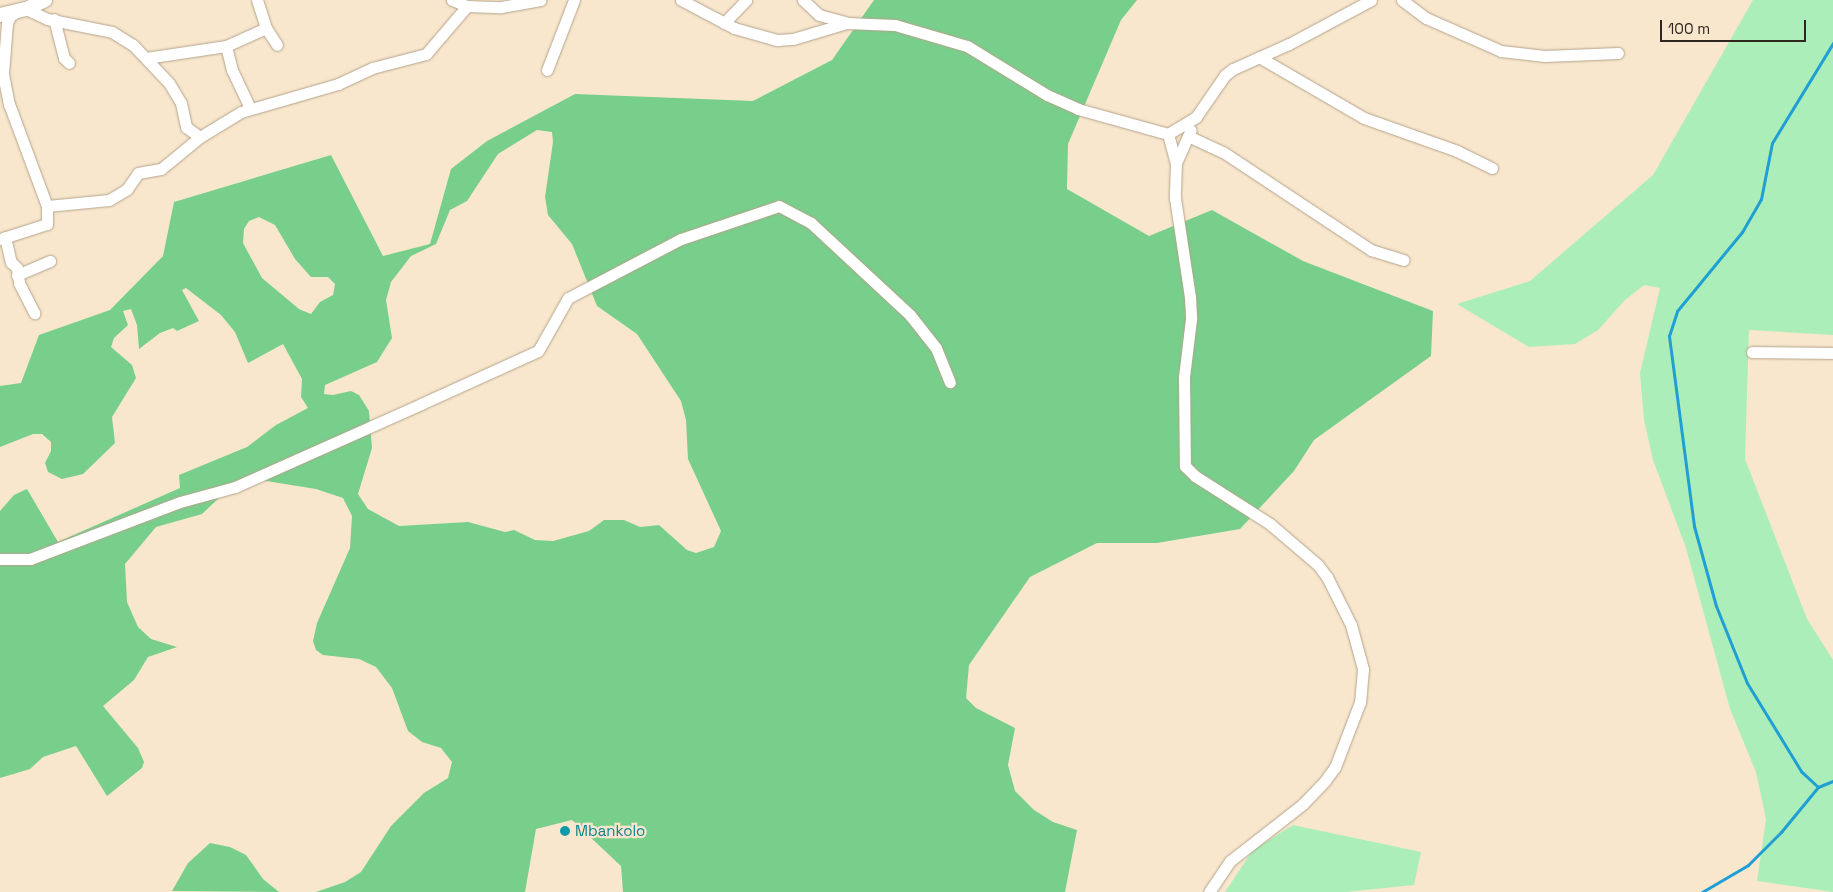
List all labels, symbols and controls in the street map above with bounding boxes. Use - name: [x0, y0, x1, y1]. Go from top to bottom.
- scale bar: [1663, 10, 1809, 42]
- text: 100 m: [1668, 19, 1710, 38]
- place label: Mbankolo: [575, 822, 645, 840]
- marker: Mbankolo: [559, 825, 571, 837]

